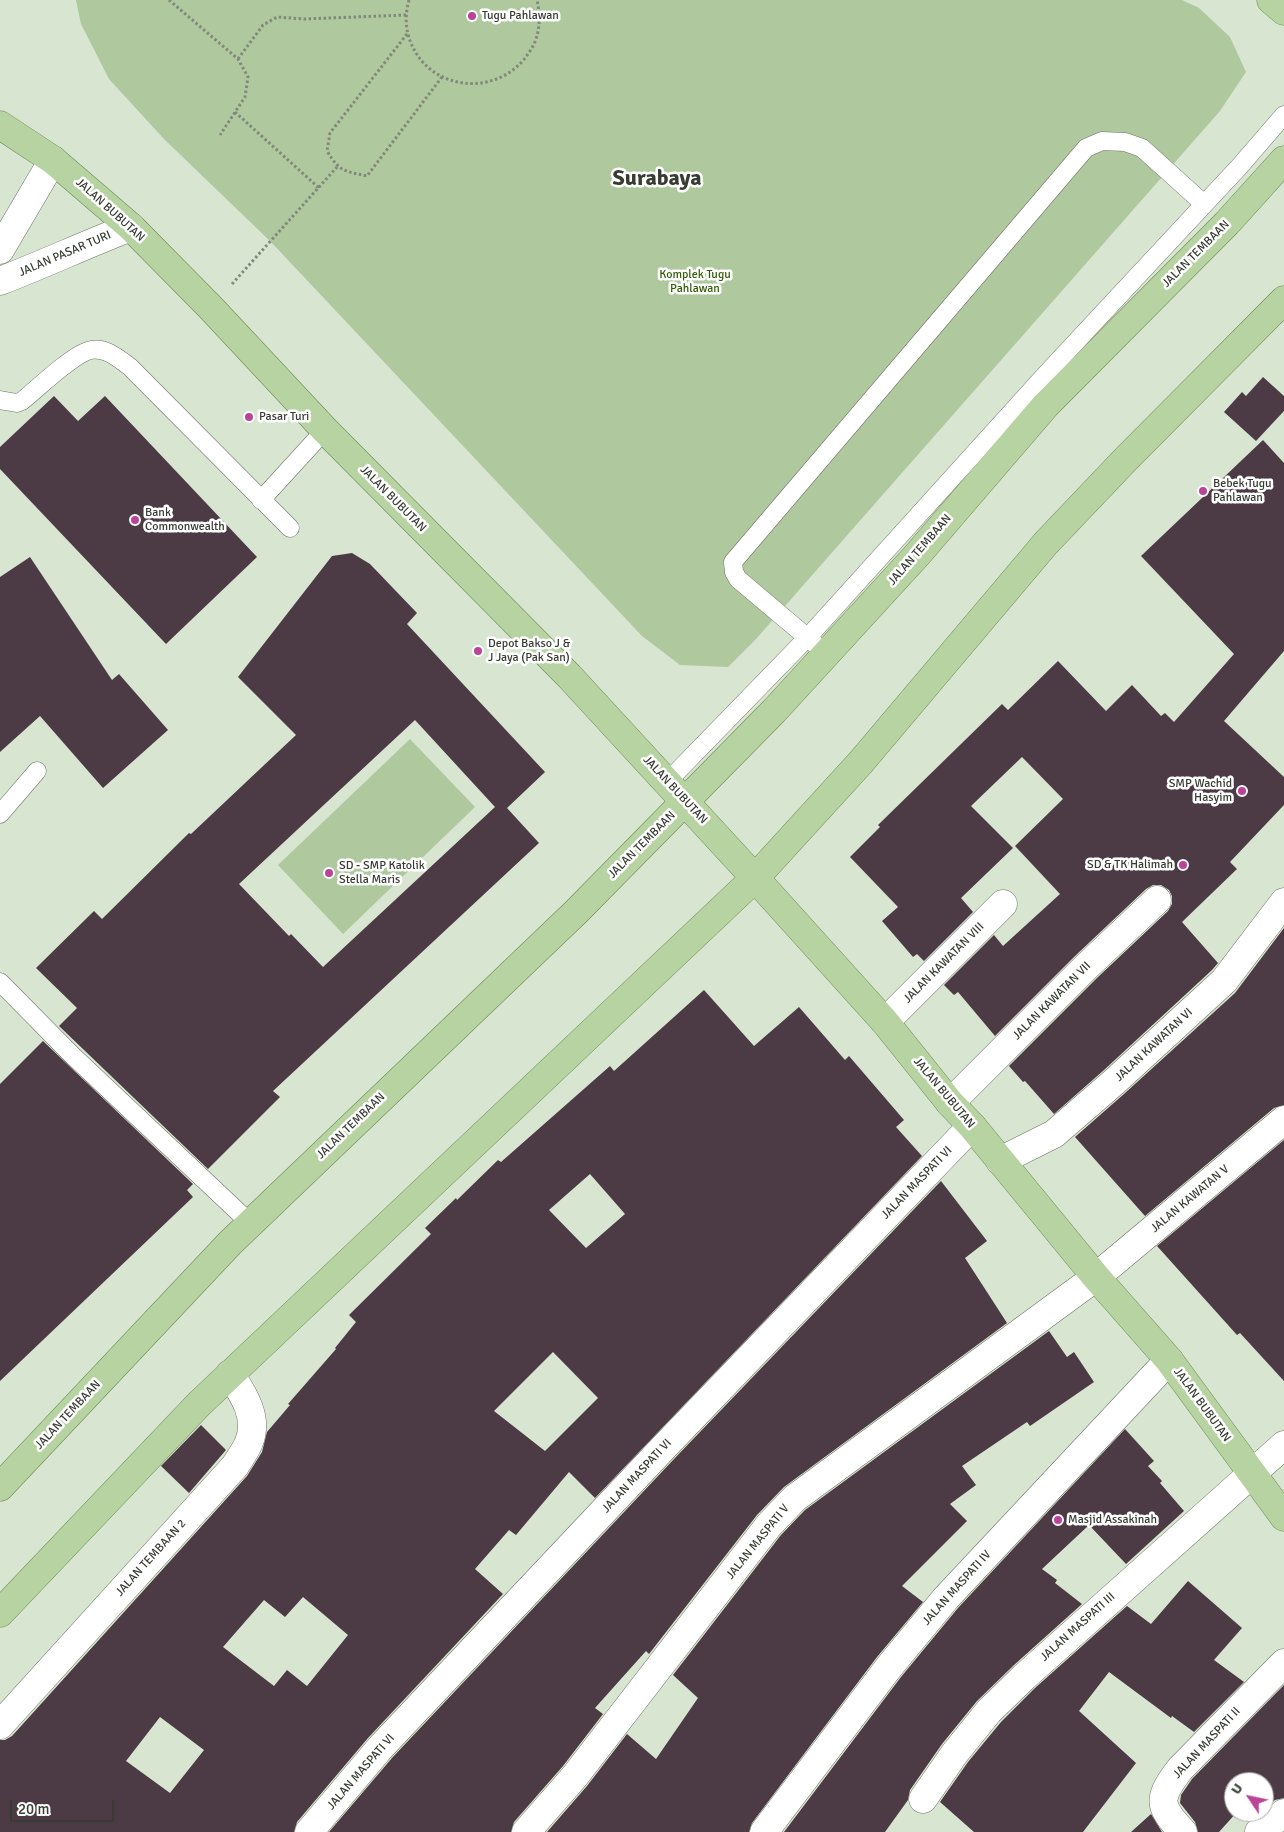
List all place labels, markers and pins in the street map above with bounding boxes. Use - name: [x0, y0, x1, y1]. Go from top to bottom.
- place label: Tugu Pahlawan: [482, 9, 559, 23]
- marker: Tugu Pahlawan: [466, 10, 478, 22]
- place label: Pasar Turi: [259, 410, 309, 424]
- marker: Pasar Turi: [243, 411, 255, 423]
- place label: Bebek Tugu Pahlawan: [1213, 477, 1272, 505]
- marker: Bebek Tugu Pahlawan: [1197, 485, 1209, 497]
- place label: Bank Commonwealth: [145, 506, 225, 534]
- marker: Bank Commonwealth: [129, 514, 141, 526]
- place label: Depot Bakso J & J Jaya (Pak San): [488, 637, 570, 665]
- marker: Depot Bakso J & J Jaya (Pak San): [472, 645, 484, 657]
- place label: SMP Wachid Hasyim: [1169, 777, 1232, 805]
- marker: SMP Wachid Hasyim: [1236, 785, 1248, 797]
- place label: SD & TK Halimah: [1087, 858, 1173, 872]
- place label: SD - SMP Katolik Stella Maris: [339, 859, 425, 887]
- marker: SD & TK Halimah: [1177, 859, 1189, 871]
- marker: SD - SMP Katolik Stella Maris: [323, 867, 335, 879]
- place label: Masjid Assakinah: [1068, 1513, 1157, 1527]
- marker: Masjid Assakinah: [1052, 1514, 1064, 1526]

